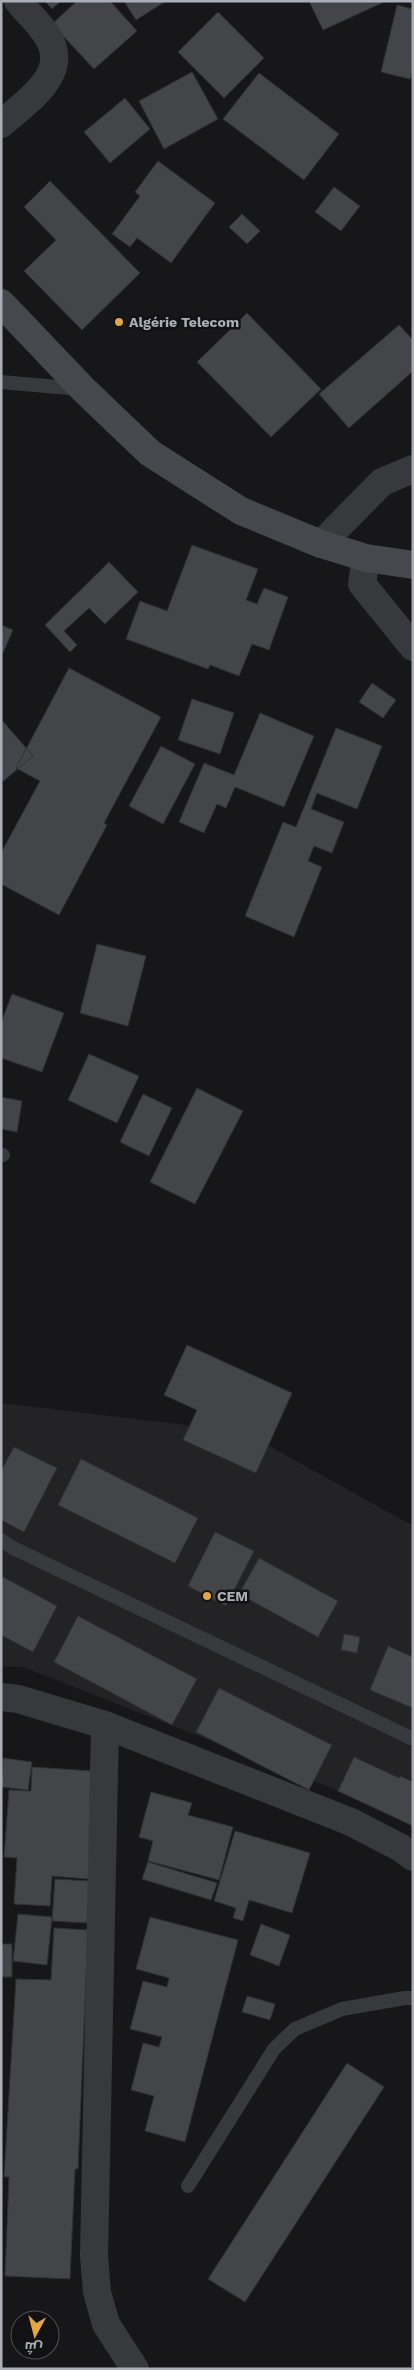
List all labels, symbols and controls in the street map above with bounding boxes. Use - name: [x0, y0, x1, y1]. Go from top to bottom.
- place label: Algérie Telecom: [129, 314, 239, 330]
- marker: Algérie Telecom: [113, 316, 125, 328]
- place label: CEM: [217, 1588, 248, 1604]
- marker: CEM: [201, 1590, 213, 1602]
- north arrow: [10, 2310, 60, 2360]
- text: ش: [23, 2338, 43, 2357]

